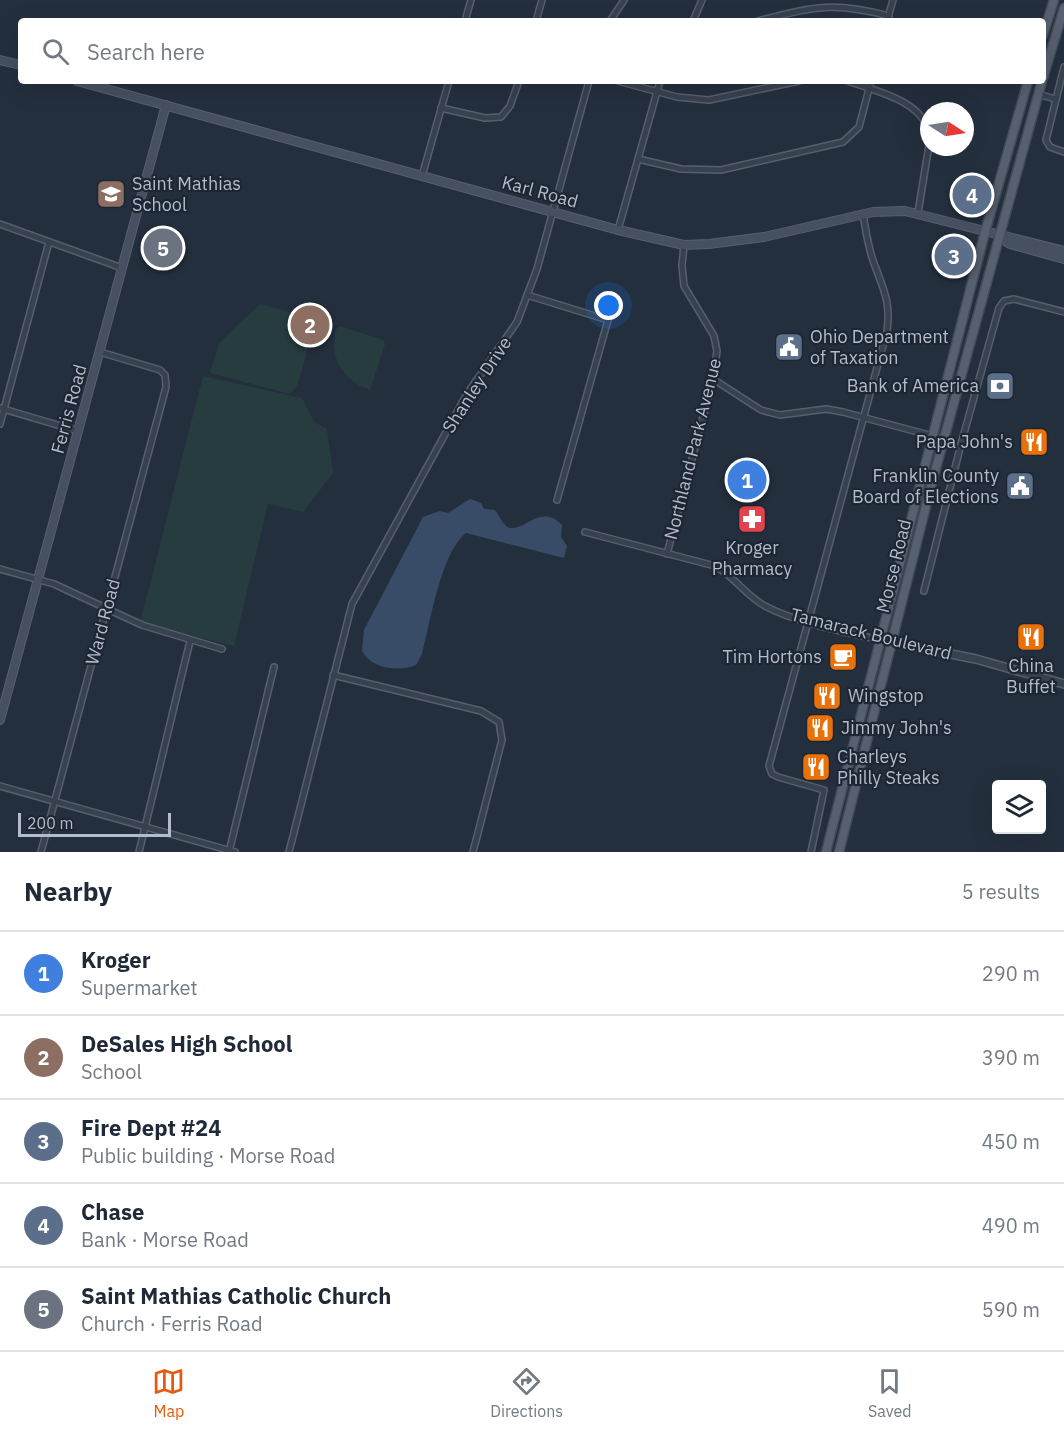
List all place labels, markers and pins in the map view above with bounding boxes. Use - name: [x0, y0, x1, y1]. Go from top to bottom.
- place label: Saint Mathias School: [132, 172, 241, 216]
- pin: 4: [952, 172, 992, 218]
- school or university icon: Saint Mathias School: [95, 178, 127, 210]
- pin: 5: [144, 226, 182, 270]
- pin: 3: [934, 234, 974, 278]
- pin: 2: [290, 302, 330, 348]
- place label: Ohio Department of Taxation: [810, 325, 949, 369]
- public building icon: Ohio Department of Taxation: [773, 331, 805, 363]
- bank icon: Bank of America: [984, 370, 1016, 402]
- place label: Bank of America: [847, 374, 979, 397]
- restaurant icon: Papa John's: [1018, 426, 1050, 458]
- place label: Papa John's: [916, 430, 1013, 453]
- pin: 1: [728, 458, 766, 502]
- place label: Franklin County Board of Elections: [852, 464, 999, 508]
- public building icon: Franklin County Board of Elections: [1004, 470, 1036, 502]
- pharmacy icon: Kroger Pharmacy: [736, 503, 768, 535]
- place label: Kroger Pharmacy: [712, 536, 792, 580]
- restaurant icon: China Buffet: [1015, 621, 1047, 653]
- cafe icon: Tim Hortons: [827, 641, 859, 673]
- place label: Tim Hortons: [722, 645, 822, 668]
- place label: China Buffet: [1006, 654, 1056, 698]
- restaurant icon: Wingstop: [811, 680, 843, 712]
- place label: Wingstop: [848, 684, 924, 707]
- restaurant icon: Jimmy John's: [804, 712, 836, 744]
- place label: Jimmy John's: [841, 716, 952, 739]
- place label: Charleys Philly Steaks: [837, 745, 940, 789]
- restaurant icon: Charleys Philly Steaks: [800, 751, 832, 783]

